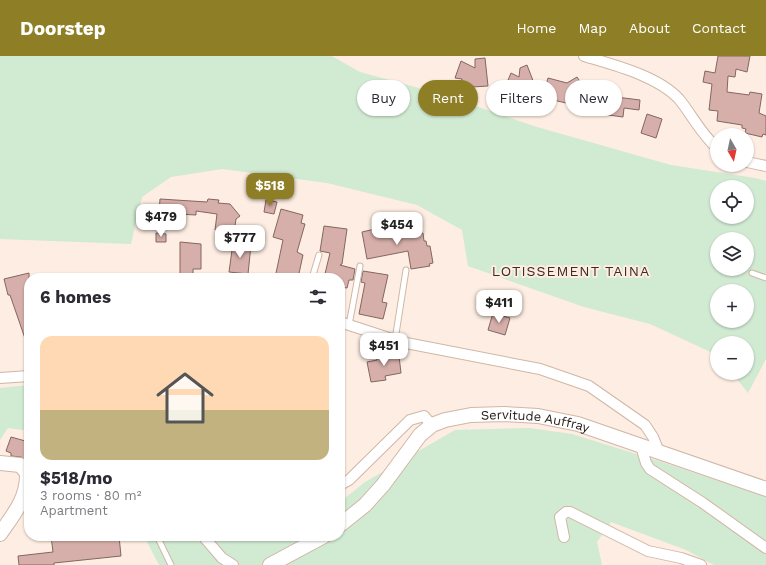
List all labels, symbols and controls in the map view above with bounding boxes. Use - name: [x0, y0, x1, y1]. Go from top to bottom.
- text: Doorstep: [20, 17, 106, 40]
- text: Home: [516, 20, 556, 36]
- text: Map: [578, 20, 607, 36]
- text: About: [629, 20, 670, 36]
- text: Contact: [692, 20, 746, 36]
- chip: Buy: [357, 80, 410, 116]
- chip: Rent: [418, 80, 478, 116]
- chip: Filters: [486, 80, 557, 116]
- chip: New: [565, 80, 622, 116]
- north arrow: [710, 128, 754, 172]
- map controls: [710, 128, 754, 380]
- pin: $518: [246, 173, 294, 207]
- text: $518: [255, 178, 285, 193]
- button: locate: [710, 180, 754, 224]
- pin: $479: [137, 204, 185, 238]
- text: $479: [145, 209, 177, 224]
- pin: $454: [373, 212, 421, 246]
- text: $454: [381, 217, 413, 232]
- pin: $777: [216, 225, 264, 259]
- text: $777: [224, 230, 256, 245]
- button: layers: [710, 232, 754, 276]
- district label: LOTISSEMENT TAINA: [492, 263, 650, 279]
- button: +: [710, 284, 754, 328]
- icon: filters: [307, 286, 329, 308]
- text: 6 homes: [40, 287, 111, 307]
- pin: $411: [475, 290, 523, 324]
- text: $411: [485, 295, 513, 310]
- pin: $451: [360, 333, 408, 367]
- button: −: [710, 336, 754, 380]
- text: $451: [369, 338, 399, 353]
- icon: home: [149, 362, 221, 434]
- street label: Servitude Auffray: [481, 407, 592, 436]
- text: $518/mo: [40, 468, 112, 488]
- text: 3 rooms · 80 m²: [40, 488, 141, 503]
- text: Apartment: [40, 503, 108, 518]

